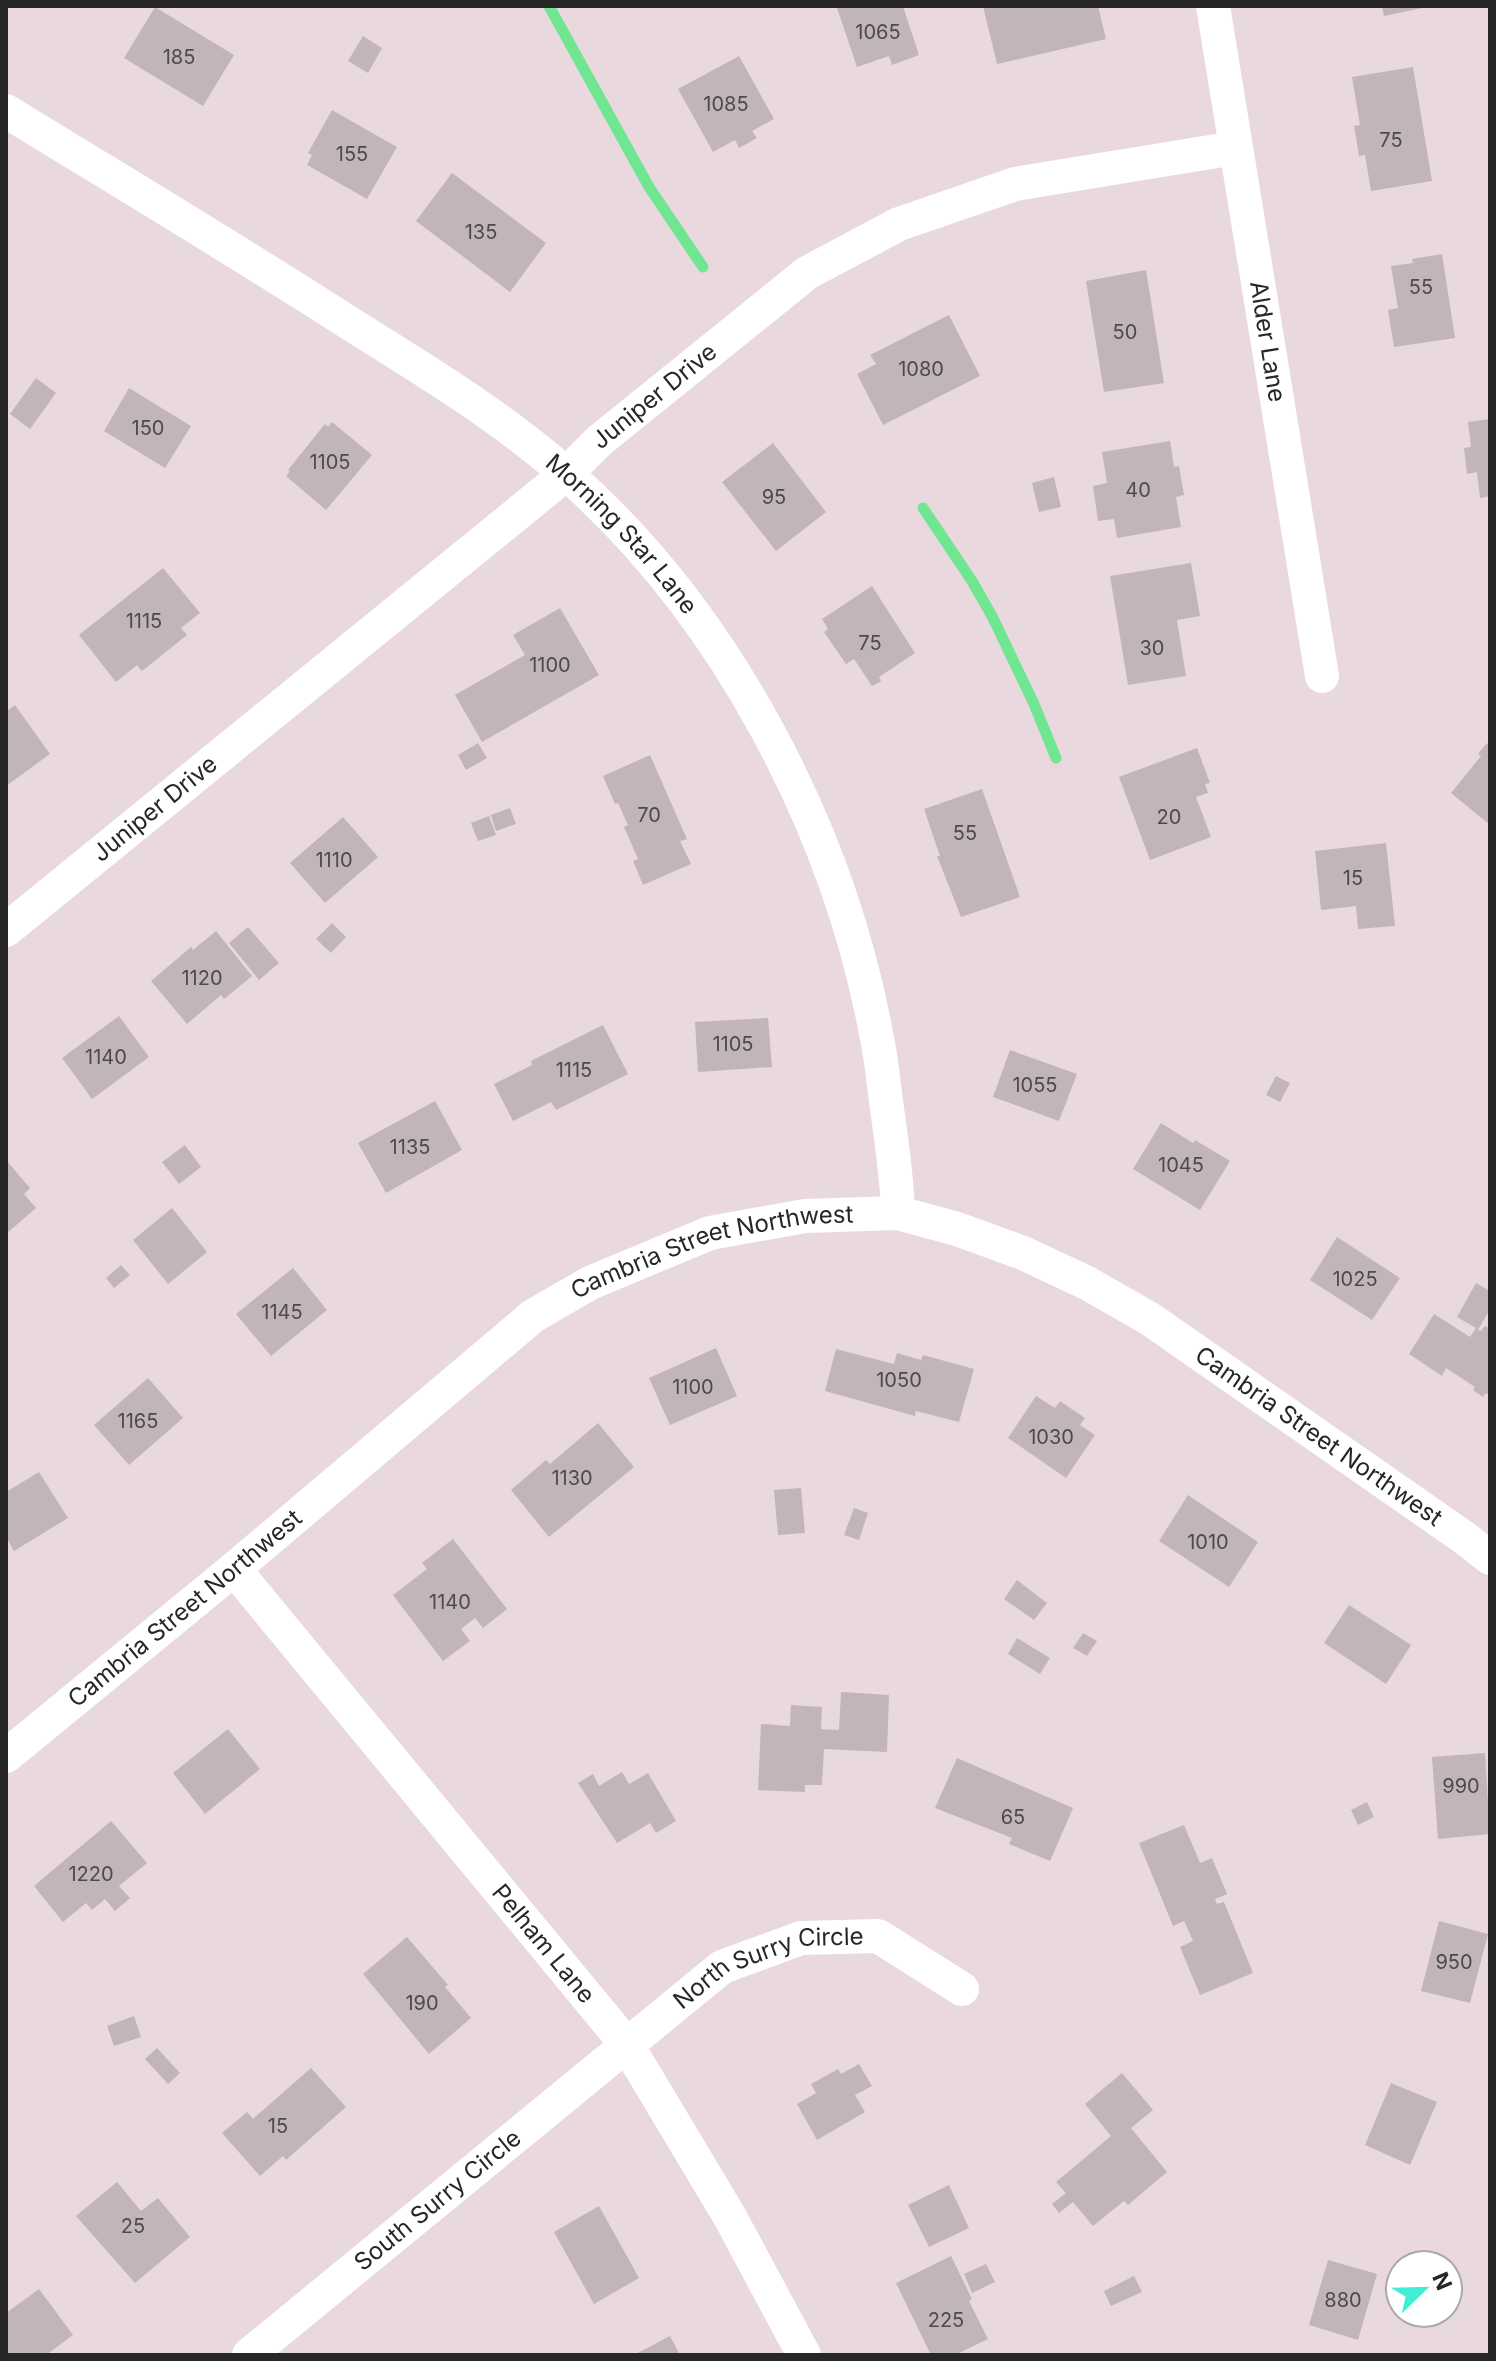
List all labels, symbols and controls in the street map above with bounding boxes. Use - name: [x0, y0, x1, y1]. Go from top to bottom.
- house number: 1065: [855, 20, 901, 44]
- house number: 185: [163, 45, 195, 69]
- house number: 1085: [703, 92, 749, 116]
- house number: 75: [1379, 128, 1403, 152]
- house number: 155: [336, 142, 368, 166]
- house number: 135: [465, 220, 497, 244]
- house number: 55: [1409, 275, 1433, 299]
- street label: Alder Lane: [1244, 279, 1292, 404]
- house number: 50: [1113, 320, 1137, 344]
- street label: Juniper Drive: [586, 337, 722, 455]
- house number: 1080: [898, 357, 944, 381]
- house number: 150: [132, 416, 164, 440]
- street label: Morning Star Lane: [540, 448, 704, 620]
- house number: 1105: [309, 450, 351, 474]
- house number: 40: [1125, 478, 1151, 502]
- house number: 95: [762, 485, 786, 509]
- house number: 1115: [126, 609, 162, 633]
- house number: 75: [858, 631, 882, 655]
- house number: 30: [1140, 636, 1164, 660]
- house number: 1100: [529, 653, 571, 677]
- street label: Juniper Drive: [86, 749, 223, 868]
- house number: 70: [637, 803, 661, 827]
- house number: 20: [1157, 805, 1181, 829]
- house number: 55: [953, 821, 977, 845]
- house number: 1110: [315, 848, 353, 872]
- house number: 15: [1343, 866, 1363, 890]
- house number: 1120: [181, 966, 223, 990]
- house number: 1105: [712, 1032, 754, 1056]
- house number: 1140: [85, 1045, 127, 1069]
- house number: 1115: [556, 1058, 592, 1082]
- house number: 1055: [1012, 1073, 1058, 1097]
- house number: 1135: [390, 1135, 430, 1159]
- house number: 1045: [1158, 1153, 1204, 1177]
- street label: Cambria Street Northwest: [565, 1199, 854, 1305]
- house number: 1025: [1332, 1267, 1378, 1291]
- house number: 1145: [261, 1300, 303, 1324]
- street label: Cambria Street Northwest: [1190, 1340, 1448, 1532]
- house number: 1050: [876, 1368, 922, 1392]
- house number: 1100: [672, 1375, 714, 1399]
- house number: 1165: [118, 1409, 158, 1433]
- house number: 1030: [1028, 1425, 1074, 1449]
- house number: 1130: [551, 1466, 593, 1490]
- street label: Cambria Street Northwest: [62, 1503, 308, 1713]
- house number: 1010: [1187, 1530, 1229, 1554]
- house number: 1140: [429, 1590, 471, 1614]
- house number: 990: [1442, 1774, 1480, 1798]
- house number: 65: [1001, 1805, 1025, 1829]
- house number: 1220: [68, 1862, 114, 1886]
- street label: Pelham Lane: [486, 1878, 601, 2009]
- street label: North Surry Circle: [667, 1921, 864, 2015]
- house number: 950: [1435, 1950, 1473, 1974]
- house number: 190: [405, 1991, 439, 2015]
- house number: 15: [268, 2114, 288, 2138]
- street label: South Surry Circle: [348, 2123, 527, 2277]
- house number: 25: [121, 2214, 145, 2238]
- north arrow: [1384, 2249, 1464, 2329]
- text: N: [1427, 2268, 1458, 2294]
- house number: 880: [1324, 2288, 1362, 2312]
- house number: 225: [928, 2308, 964, 2332]

